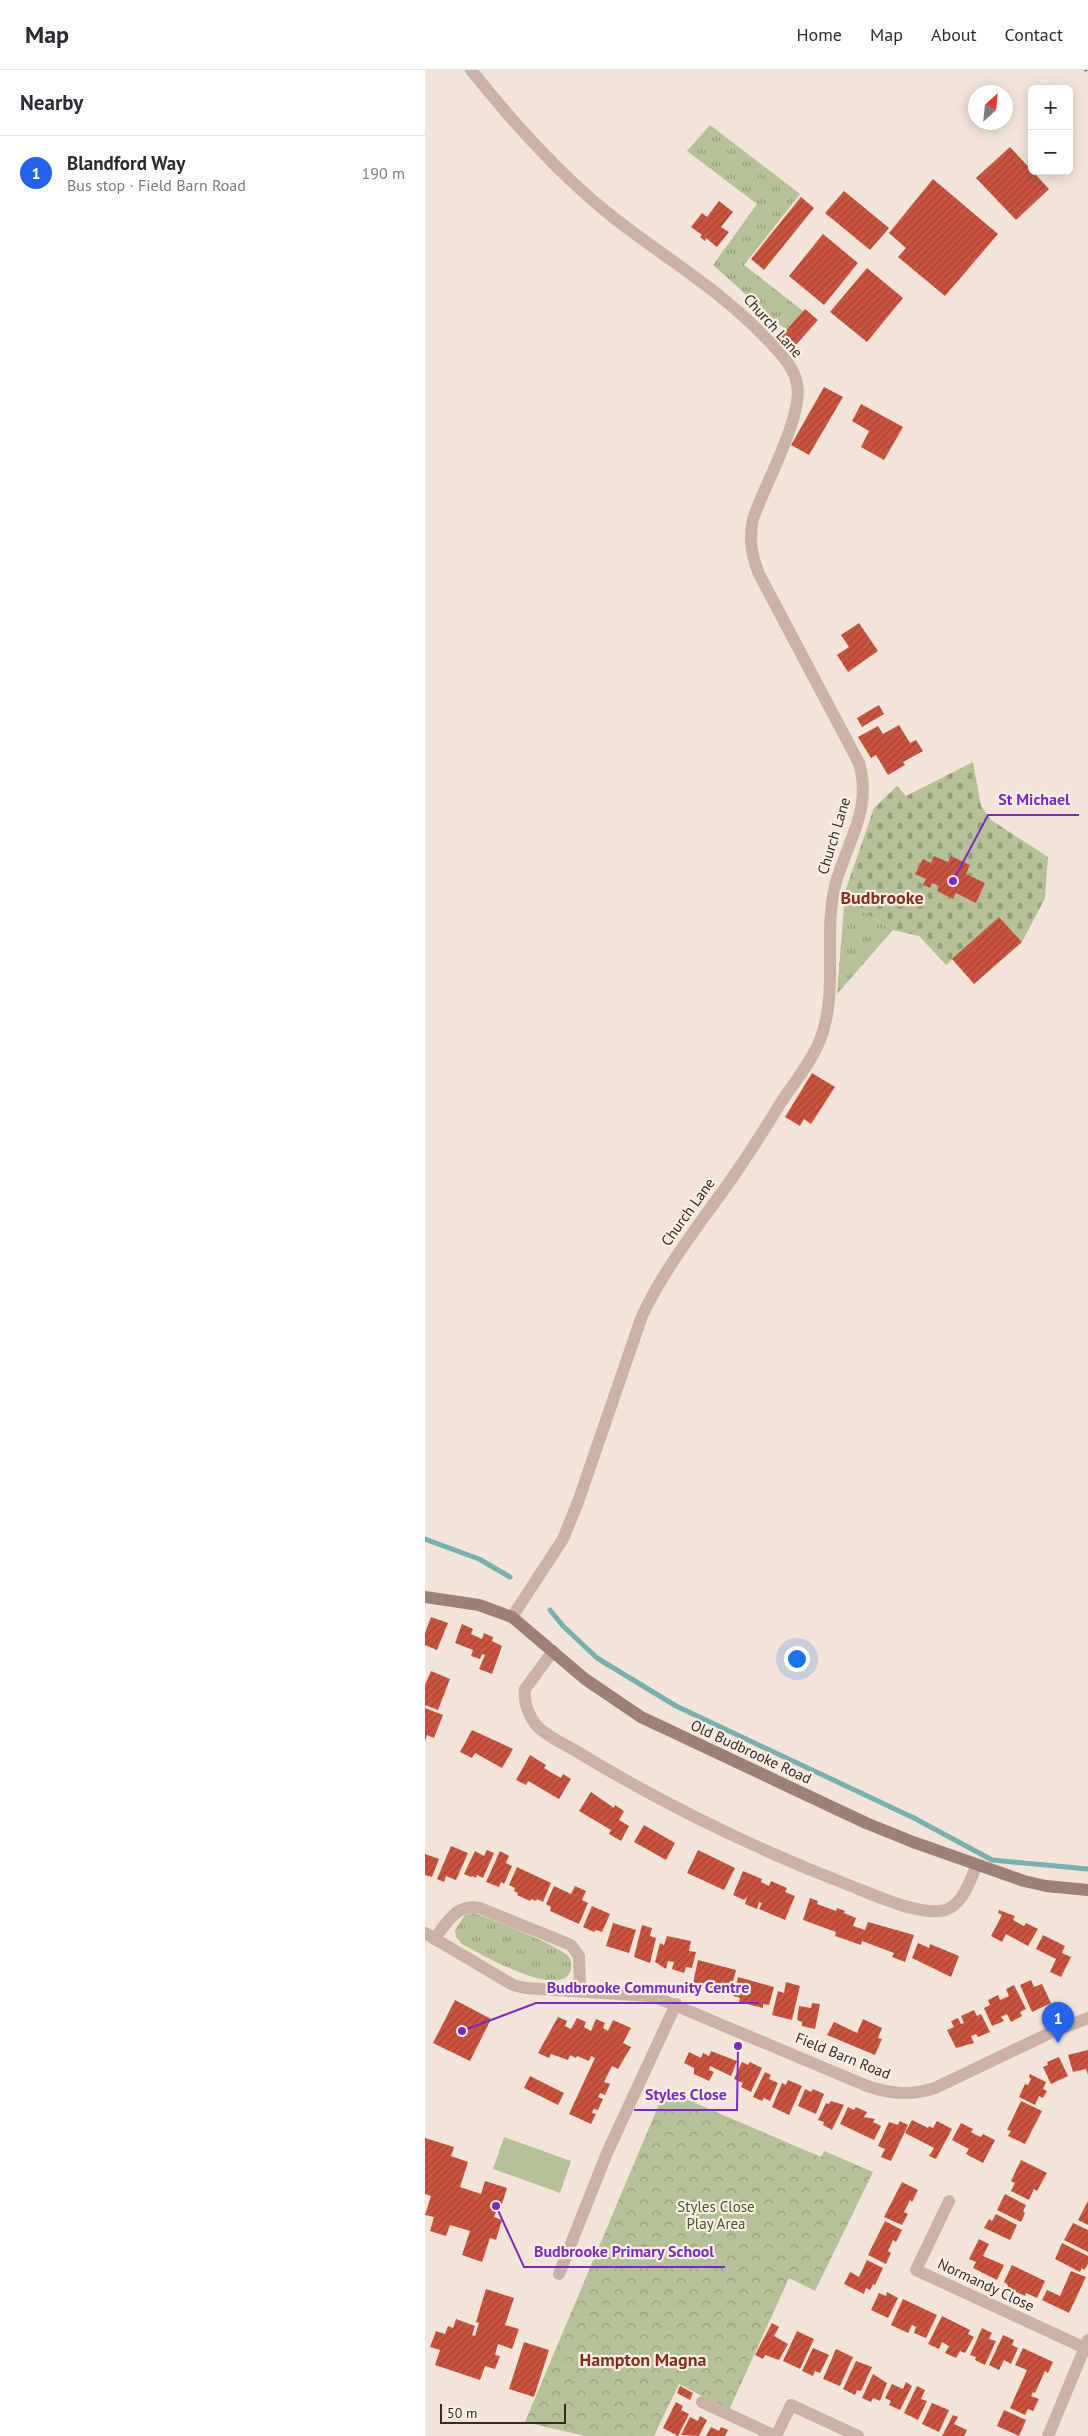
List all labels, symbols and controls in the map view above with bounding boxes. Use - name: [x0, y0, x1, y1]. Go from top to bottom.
- text: Map: [25, 19, 69, 50]
- text: Home: [796, 23, 842, 46]
- text: Map: [870, 23, 903, 46]
- text: About: [931, 23, 977, 46]
- text: Contact: [1005, 23, 1063, 46]
- north arrow: [968, 85, 1013, 130]
- map controls: [1028, 85, 1073, 175]
- button: +: [1028, 85, 1073, 130]
- text: Nearby: [20, 89, 83, 116]
- button: −: [1028, 130, 1073, 175]
- text: Blandford Way: [67, 151, 185, 175]
- text: 1: [31, 163, 41, 183]
- text: 190 m: [362, 163, 405, 183]
- text: Bus stop · Field Barn Road: [67, 175, 246, 195]
- street label: Church Lane: [740, 290, 807, 362]
- callout: St Michael: [988, 784, 1079, 815]
- text: St Michael: [998, 789, 1070, 809]
- street label: Church Lane: [813, 795, 854, 877]
- district label: Budbrooke: [840, 886, 924, 909]
- street label: Church Lane: [656, 1174, 719, 1250]
- your location: [784, 1646, 810, 1672]
- street label: Old Budbrooke Road: [688, 1715, 815, 1788]
- callout: Budbrooke Community Centre: [536, 1972, 759, 2003]
- text: Budbrooke Community Centre: [547, 1977, 749, 1997]
- pin: 1: [1042, 2002, 1074, 2043]
- street label: Field Barn Road: [793, 2028, 894, 2083]
- callout: Styles Close: [634, 2079, 737, 2110]
- text: Styles Close: [645, 2084, 727, 2104]
- park label: Styles Close Play Area: [677, 2197, 755, 2233]
- callout: Budbrooke Primary School: [524, 2236, 725, 2267]
- text: Budbrooke Primary School: [534, 2241, 714, 2261]
- street label: Normandy Close: [935, 2254, 1038, 2315]
- district label: Hampton Magna: [580, 2348, 706, 2371]
- scale bar: [440, 2401, 566, 2424]
- text: 50 m: [447, 2404, 477, 2422]

